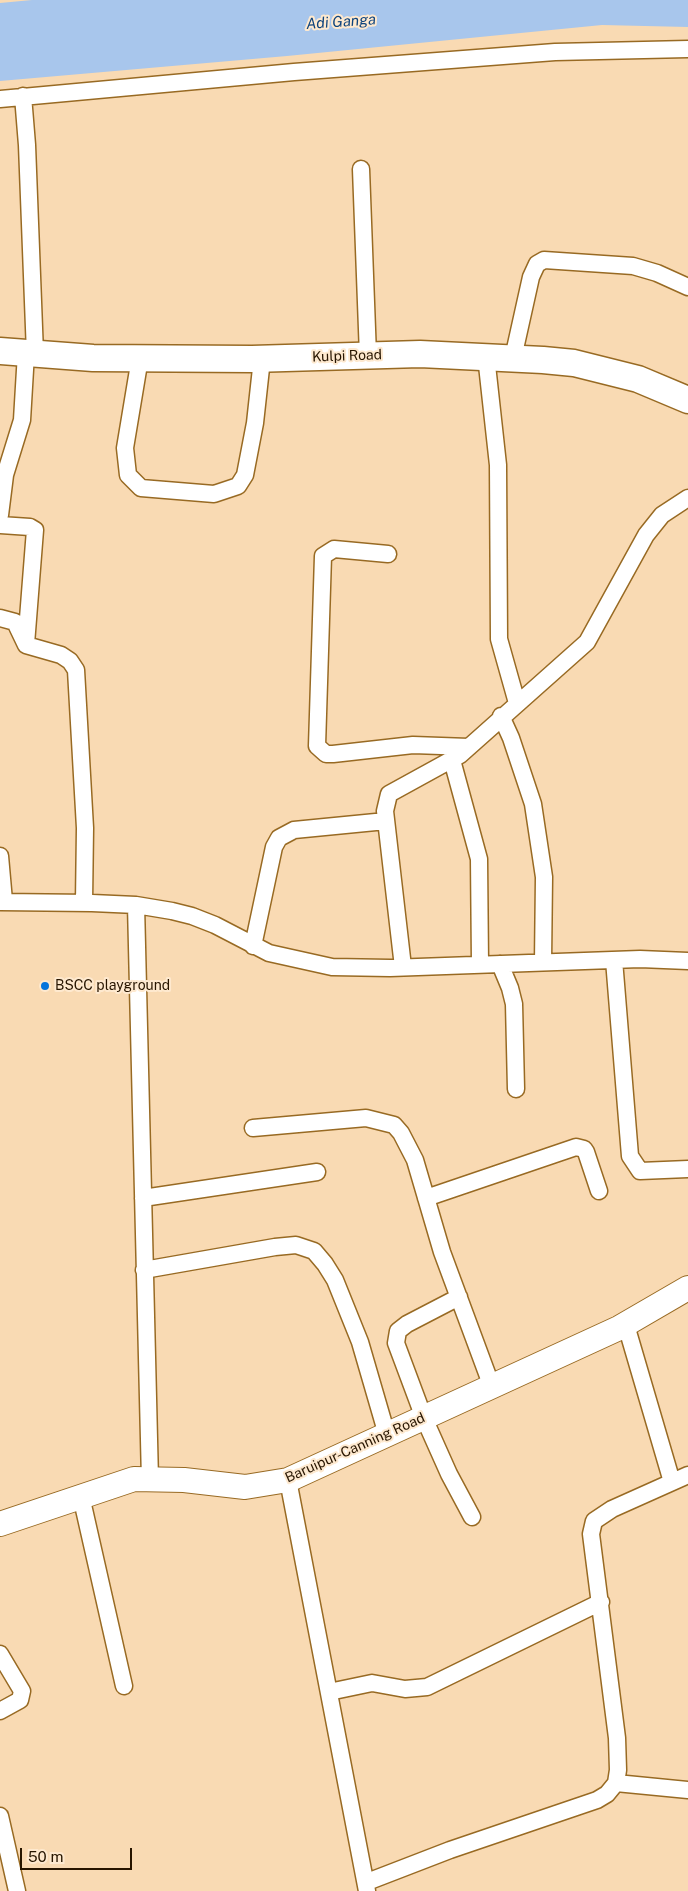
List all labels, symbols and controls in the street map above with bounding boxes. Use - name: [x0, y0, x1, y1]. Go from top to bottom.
- water label: Adi Ganga: [306, 11, 376, 33]
- street label: Kulpi Road: [312, 346, 382, 366]
- place label: BSCC playground: [55, 978, 170, 994]
- marker: BSCC playground: [39, 980, 51, 992]
- street label: Baruipur-Canning Road: [282, 1410, 428, 1486]
- scale bar: [22, 1838, 135, 1870]
- text: 50 m: [28, 1848, 63, 1865]

